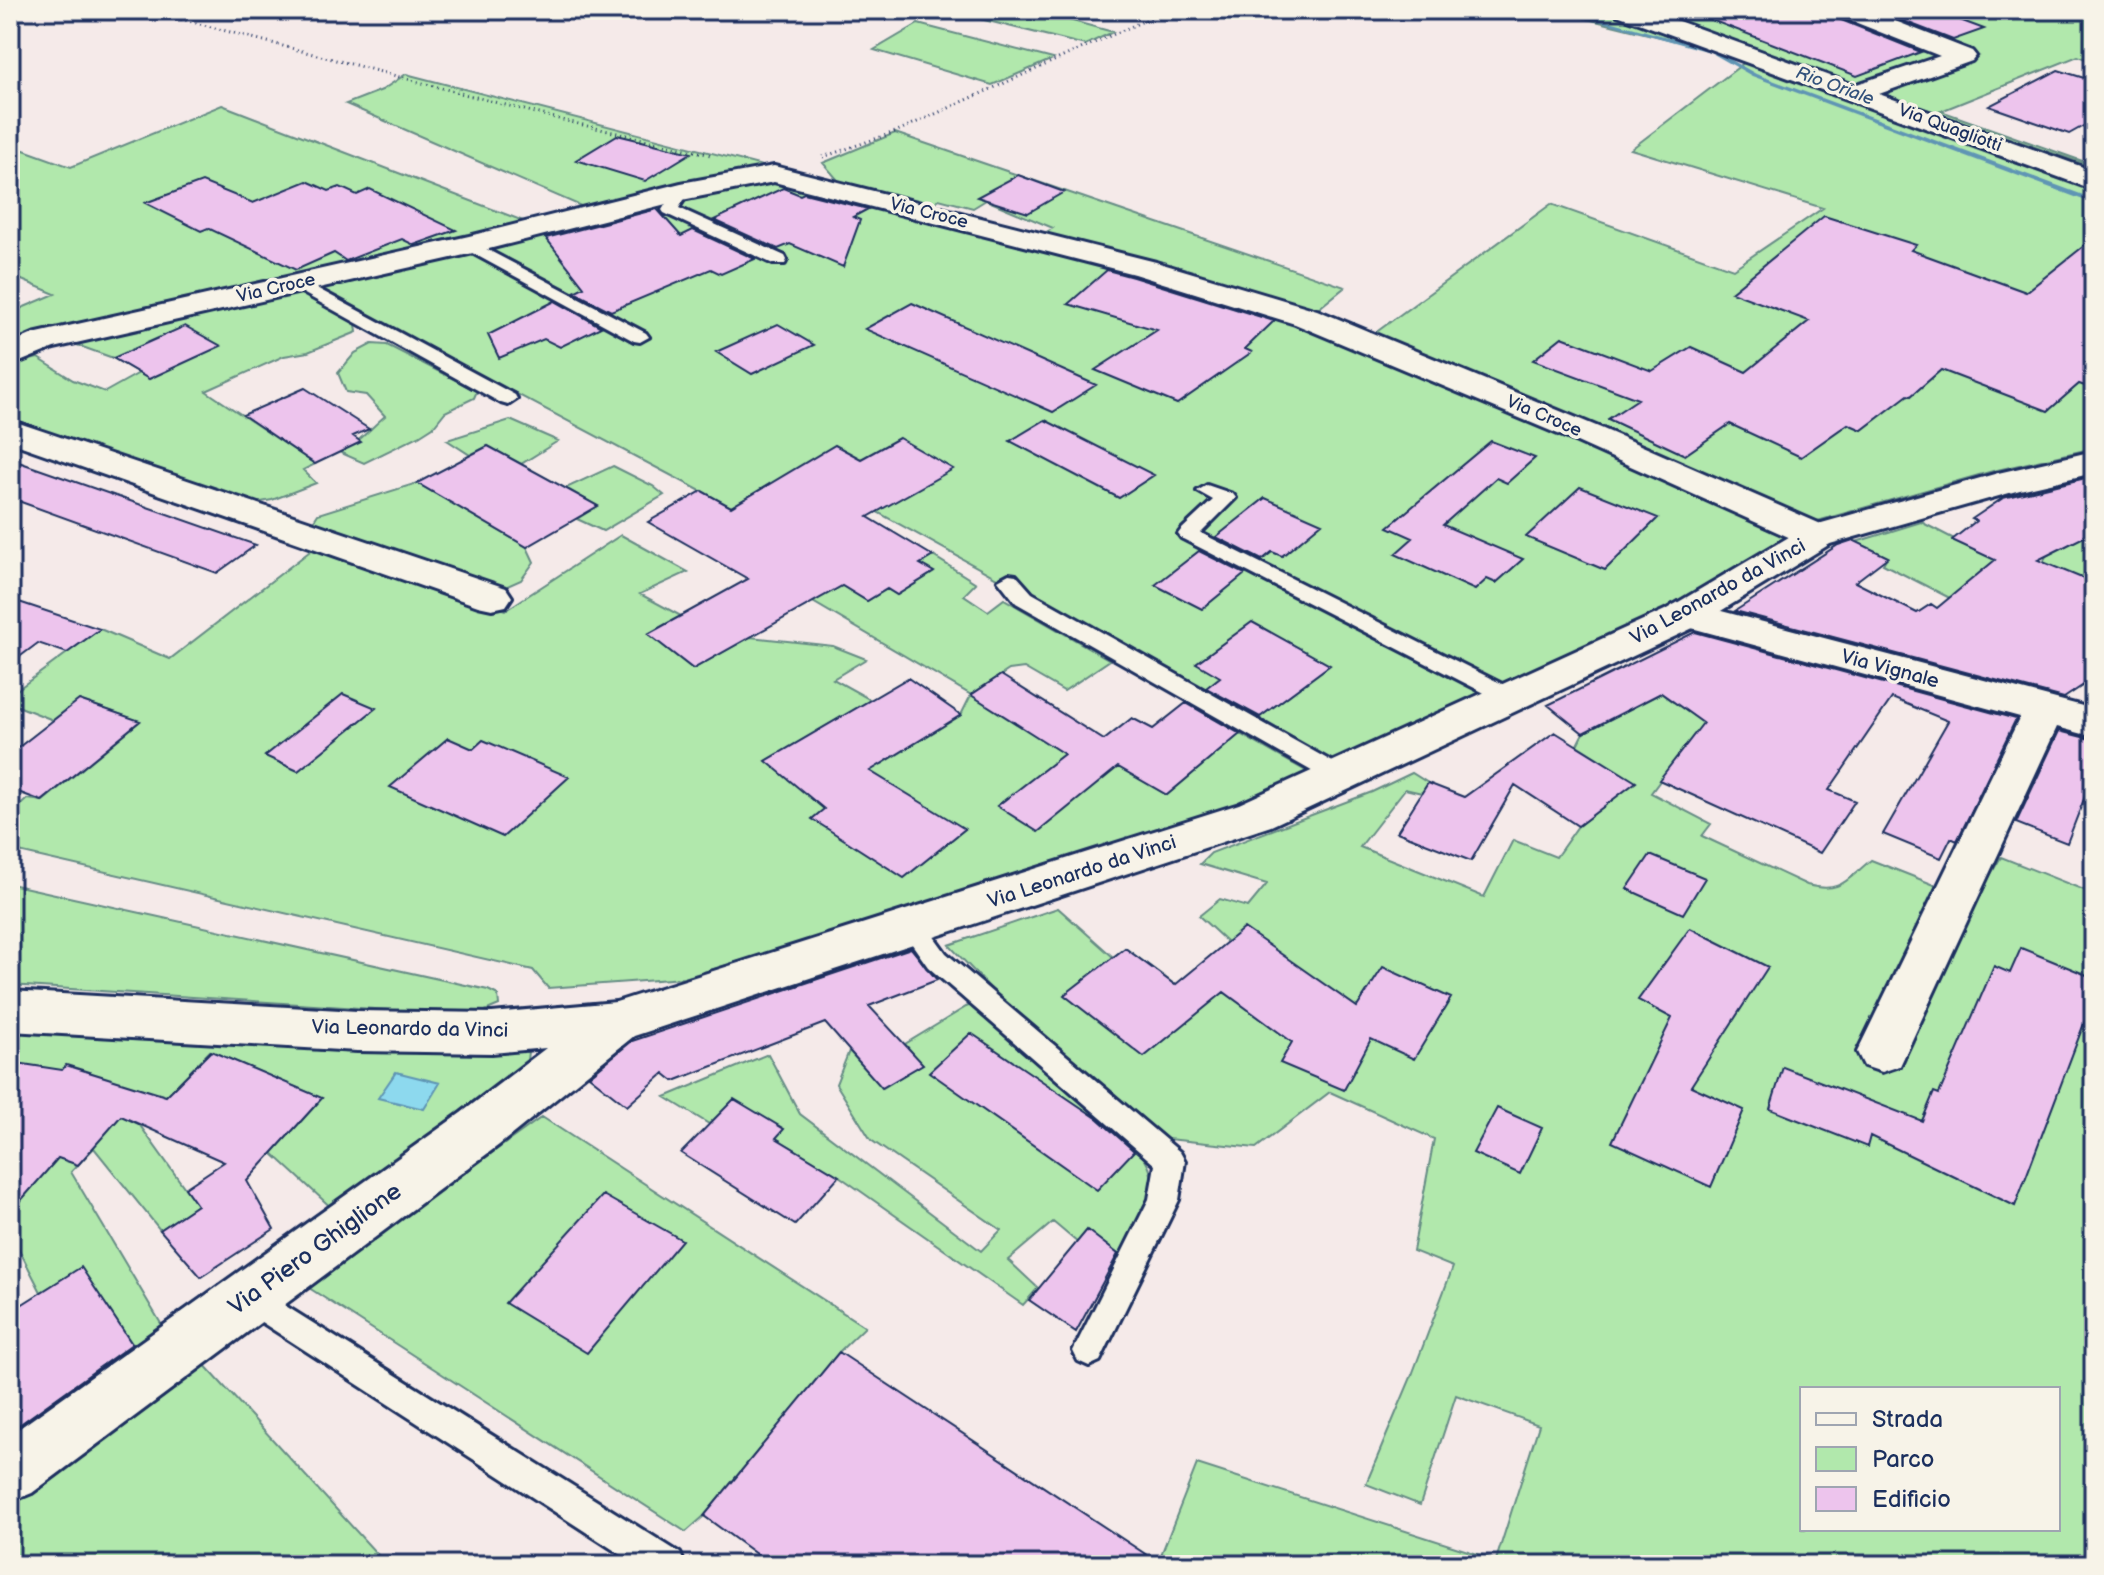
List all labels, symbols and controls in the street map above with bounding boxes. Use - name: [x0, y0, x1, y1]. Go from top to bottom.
- water label: Rio Oriale: [1793, 62, 1877, 110]
- street label: Via Quagliotti: [1895, 100, 2005, 156]
- street label: Via Croce: [888, 193, 971, 233]
- street label: Via Croce: [235, 269, 318, 307]
- street label: Via Croce: [1503, 391, 1585, 441]
- street label: Via Leonardo da Vinci: [1626, 534, 1810, 650]
- street label: Via Vignale: [1838, 644, 1942, 694]
- street label: Via Leonardo da Vinci: [985, 830, 1179, 914]
- street label: Via Leonardo da Vinci: [311, 1015, 509, 1043]
- street label: Via Piero Ghiglione: [223, 1176, 407, 1322]
- legend: [1800, 1387, 2060, 1531]
- text: Strada: [1872, 1405, 1943, 1434]
- text: Parco: [1872, 1445, 1934, 1474]
- text: Edificio: [1872, 1485, 1951, 1514]

